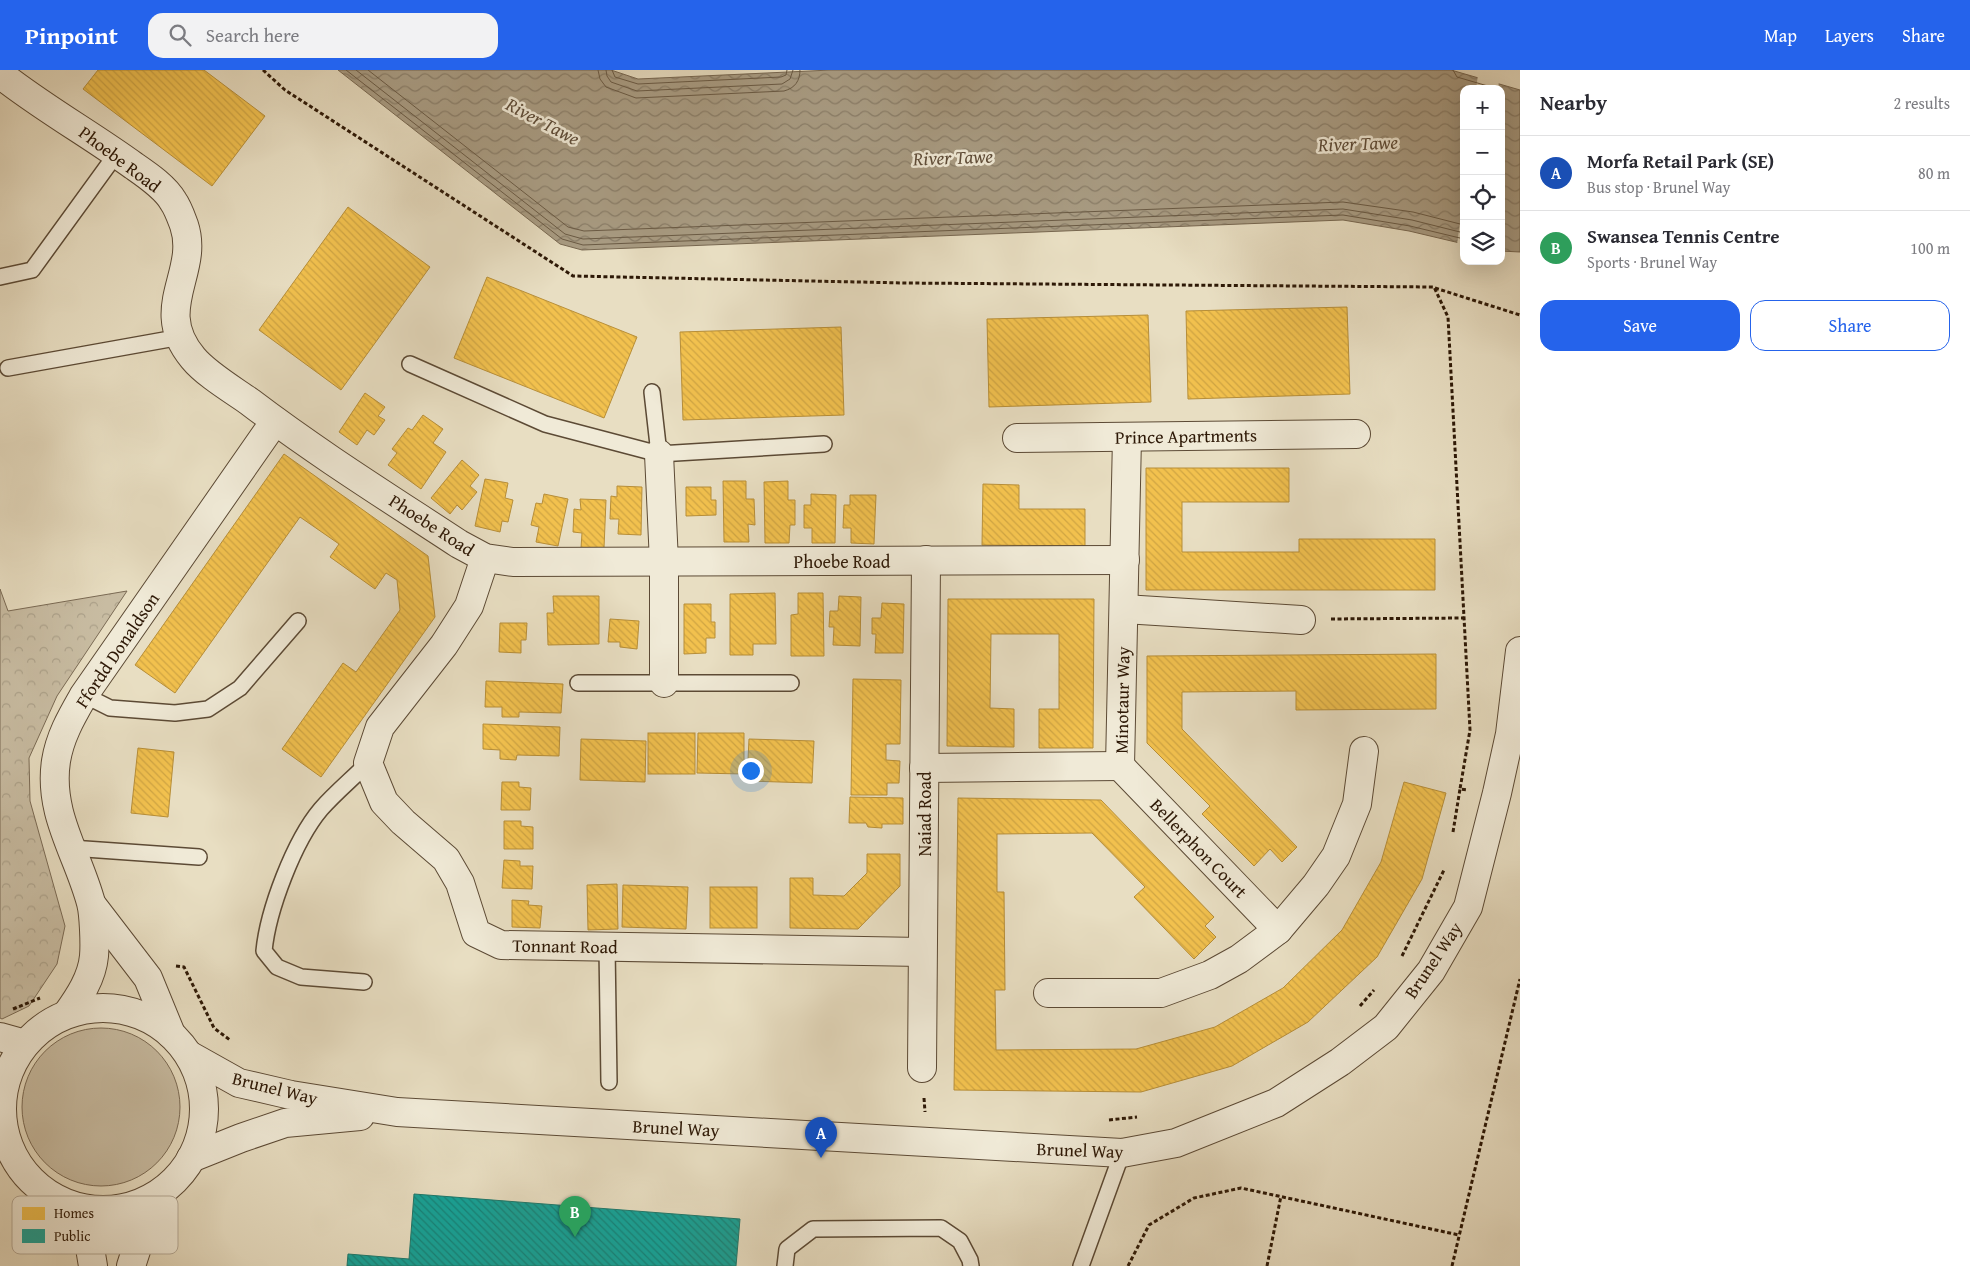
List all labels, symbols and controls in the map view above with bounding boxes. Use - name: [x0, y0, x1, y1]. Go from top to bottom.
- search box: [148, 13, 498, 58]
- text: Pinpoint: [25, 18, 118, 53]
- icon: search: [166, 21, 194, 49]
- text: Search here: [206, 21, 299, 49]
- text: Map: [1764, 22, 1797, 49]
- text: Layers: [1825, 22, 1874, 49]
- text: Share: [1902, 22, 1945, 49]
- map controls: [1460, 85, 1505, 265]
- button: +: [1460, 85, 1505, 130]
- text: Nearby: [1540, 87, 1607, 118]
- water label: River Tawe: [500, 89, 585, 152]
- text: 2 results: [1893, 91, 1950, 115]
- street label: Phoebe Road: [73, 119, 167, 199]
- water label: River Tawe: [1317, 128, 1399, 158]
- button: −: [1460, 130, 1505, 175]
- water label: River Tawe: [912, 142, 994, 172]
- text: Morfa Retail Park (SE): [1587, 147, 1774, 175]
- text: A: [1551, 161, 1561, 185]
- text: 80 m: [1918, 161, 1950, 185]
- button: locate: [1460, 175, 1505, 220]
- text: Bus stop · Brunel Way: [1587, 175, 1730, 199]
- button: layers: [1460, 220, 1505, 265]
- text: Swansea Tennis Centre: [1587, 222, 1780, 250]
- text: B: [1551, 236, 1561, 260]
- text: 100 m: [1910, 236, 1950, 260]
- text: Sports · Brunel Way: [1587, 250, 1717, 274]
- button: Save: [1540, 300, 1740, 351]
- button: Share: [1750, 300, 1950, 351]
- street label: Prince Apartments: [1115, 421, 1257, 451]
- street label: Phoebe Road: [384, 487, 480, 563]
- street label: Phoebe Road: [794, 548, 891, 575]
- street label: Ffordd Donaldson: [68, 587, 166, 713]
- street label: Minotaur Way: [1108, 646, 1136, 754]
- your location: [738, 758, 764, 784]
- street label: Naiad Road: [911, 771, 938, 857]
- street label: Bellerphon Court: [1144, 792, 1254, 905]
- street label: Brunel Way: [1397, 916, 1469, 1004]
- street label: Tonnant Road: [512, 932, 618, 960]
- street label: Brunel Way: [230, 1064, 321, 1112]
- street label: Brunel Way: [632, 1112, 720, 1144]
- pin: A: [805, 1117, 837, 1158]
- street label: Brunel Way: [1036, 1135, 1124, 1165]
- legend: [12, 1196, 178, 1254]
- pin: B: [559, 1196, 591, 1237]
- text: Homes: [54, 1203, 94, 1223]
- text: Public: [54, 1226, 90, 1246]

